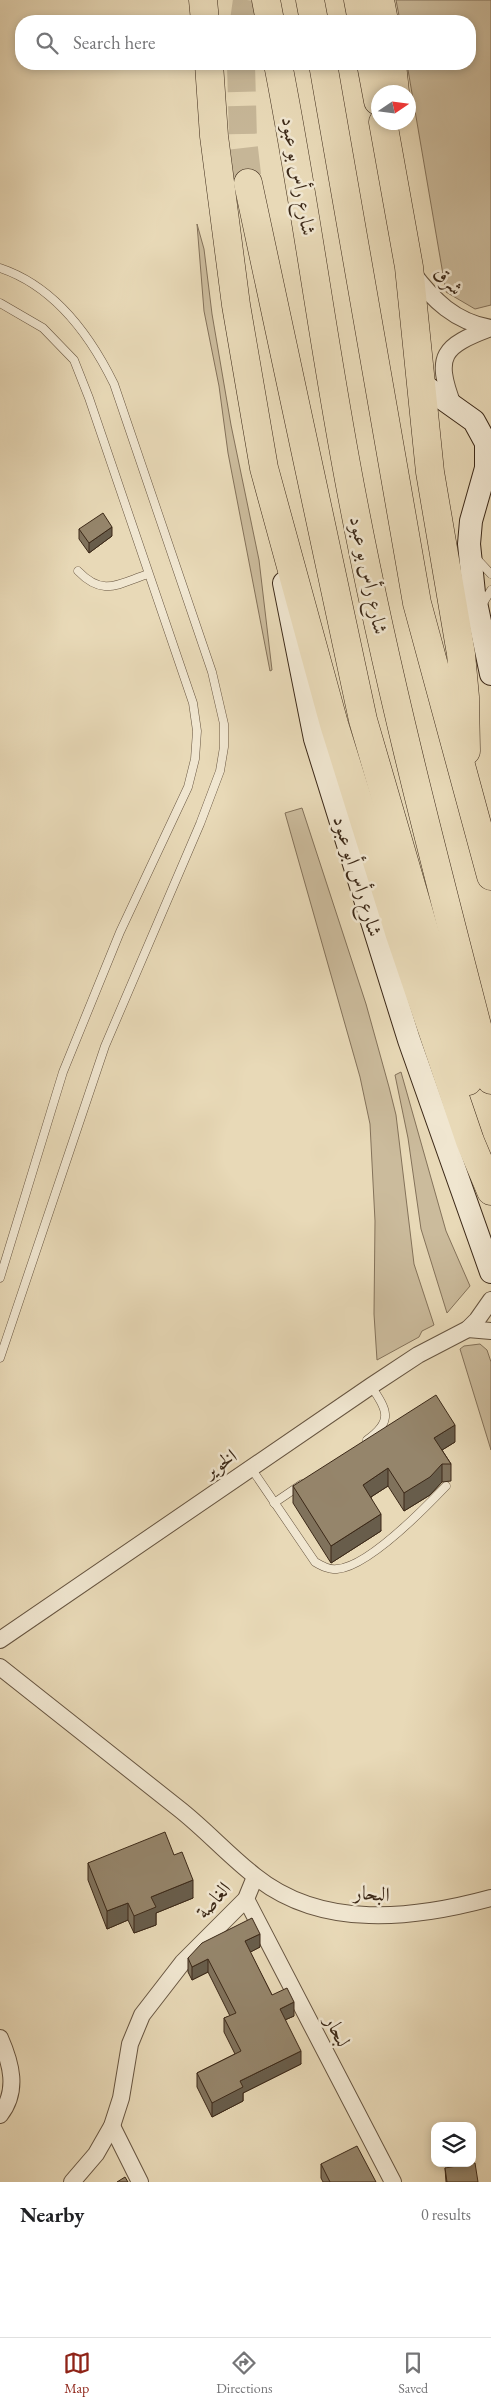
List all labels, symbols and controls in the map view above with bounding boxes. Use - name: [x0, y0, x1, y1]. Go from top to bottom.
- search box: [15, 15, 476, 70]
- icon: search: [33, 29, 61, 57]
- text: Search here: [73, 30, 155, 55]
- north arrow: [371, 85, 416, 130]
- street label: شارع رأس بو عبود: [271, 114, 323, 238]
- street label: شرق: [428, 260, 469, 301]
- street label: شارع رأس بو عبود: [339, 513, 395, 638]
- street label: شارع رأس أبو عبود: [323, 812, 390, 941]
- street label: الخوير: [197, 1442, 242, 1485]
- street label: الغاصة: [190, 1876, 236, 1924]
- street label: البحار: [351, 1879, 391, 1907]
- street label: لبحار: [318, 2009, 357, 2051]
- map controls: [431, 2122, 476, 2167]
- button: layers: [431, 2122, 476, 2167]
- text: Nearby: [20, 2201, 84, 2228]
- text: 0 results: [421, 2204, 471, 2225]
- tab: Map: [63, 2349, 91, 2397]
- tab: Directions: [216, 2349, 273, 2397]
- tab: Saved: [398, 2349, 428, 2397]

